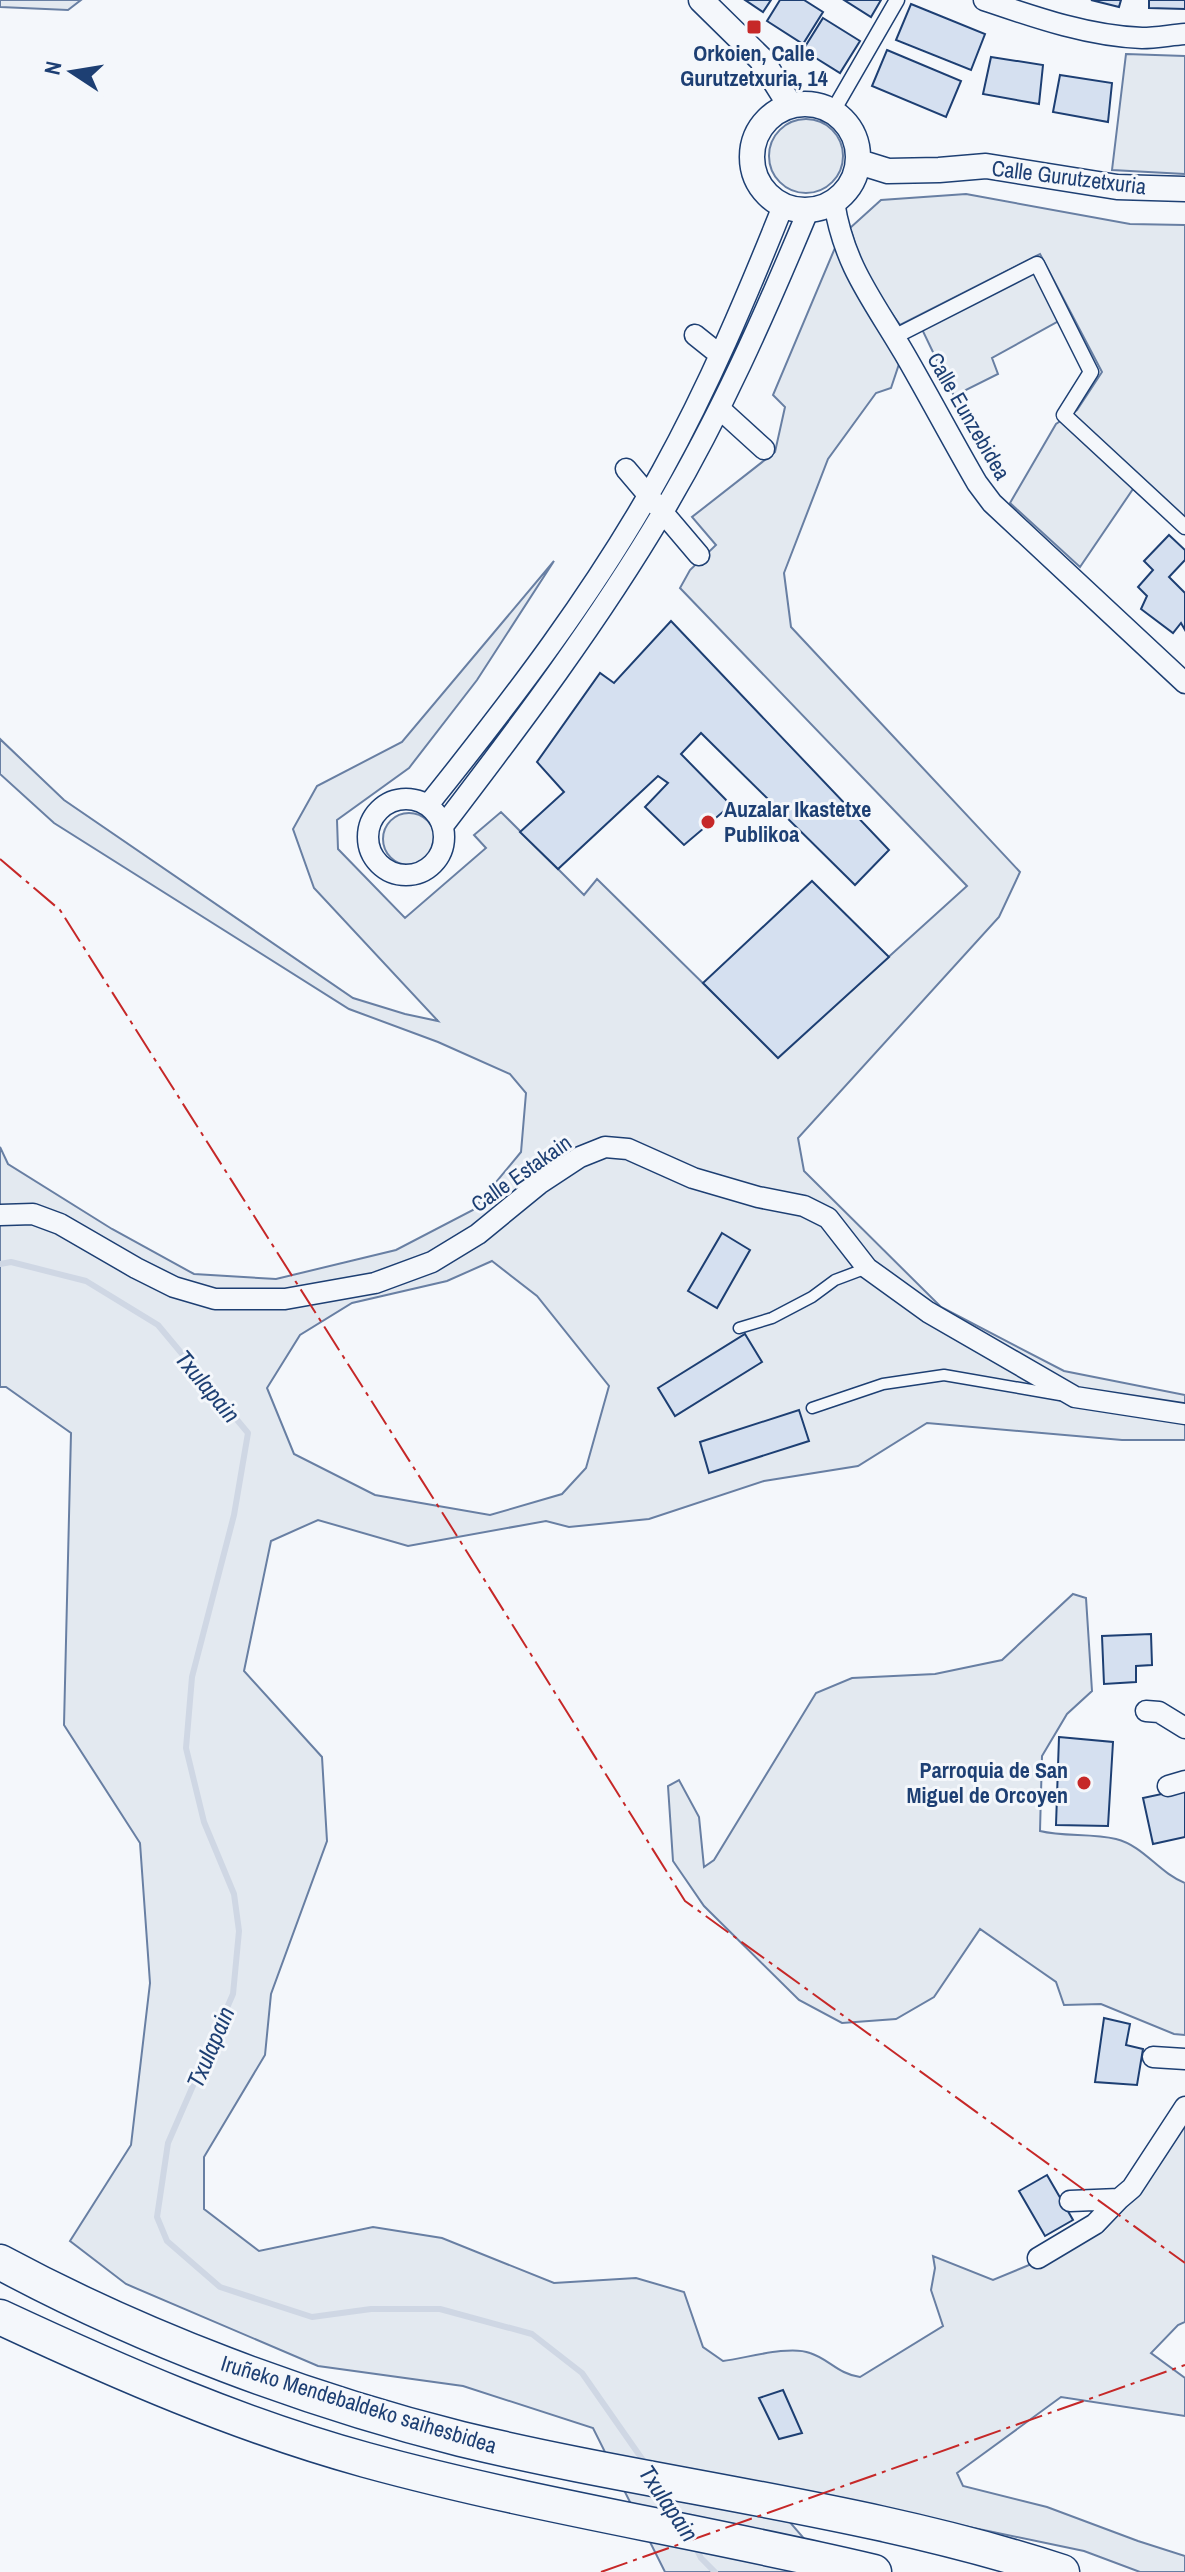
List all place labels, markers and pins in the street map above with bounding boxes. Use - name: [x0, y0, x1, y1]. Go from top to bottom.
- marker: Orkoien, Calle Gurutzetxuria, 14: [745, 18, 763, 36]
- place label: Orkoien, Calle Gurutzetxuria, 14: [680, 38, 828, 93]
- place label: Auzalar Ikastetxe Publikoa: [724, 794, 871, 849]
- marker: Auzalar Ikastetxe Publikoa: [699, 813, 717, 831]
- place label: Parroquia de San Miguel de Orcoyen: [907, 1755, 1068, 1810]
- marker: Parroquia de San Miguel de Orcoyen: [1075, 1774, 1093, 1792]

